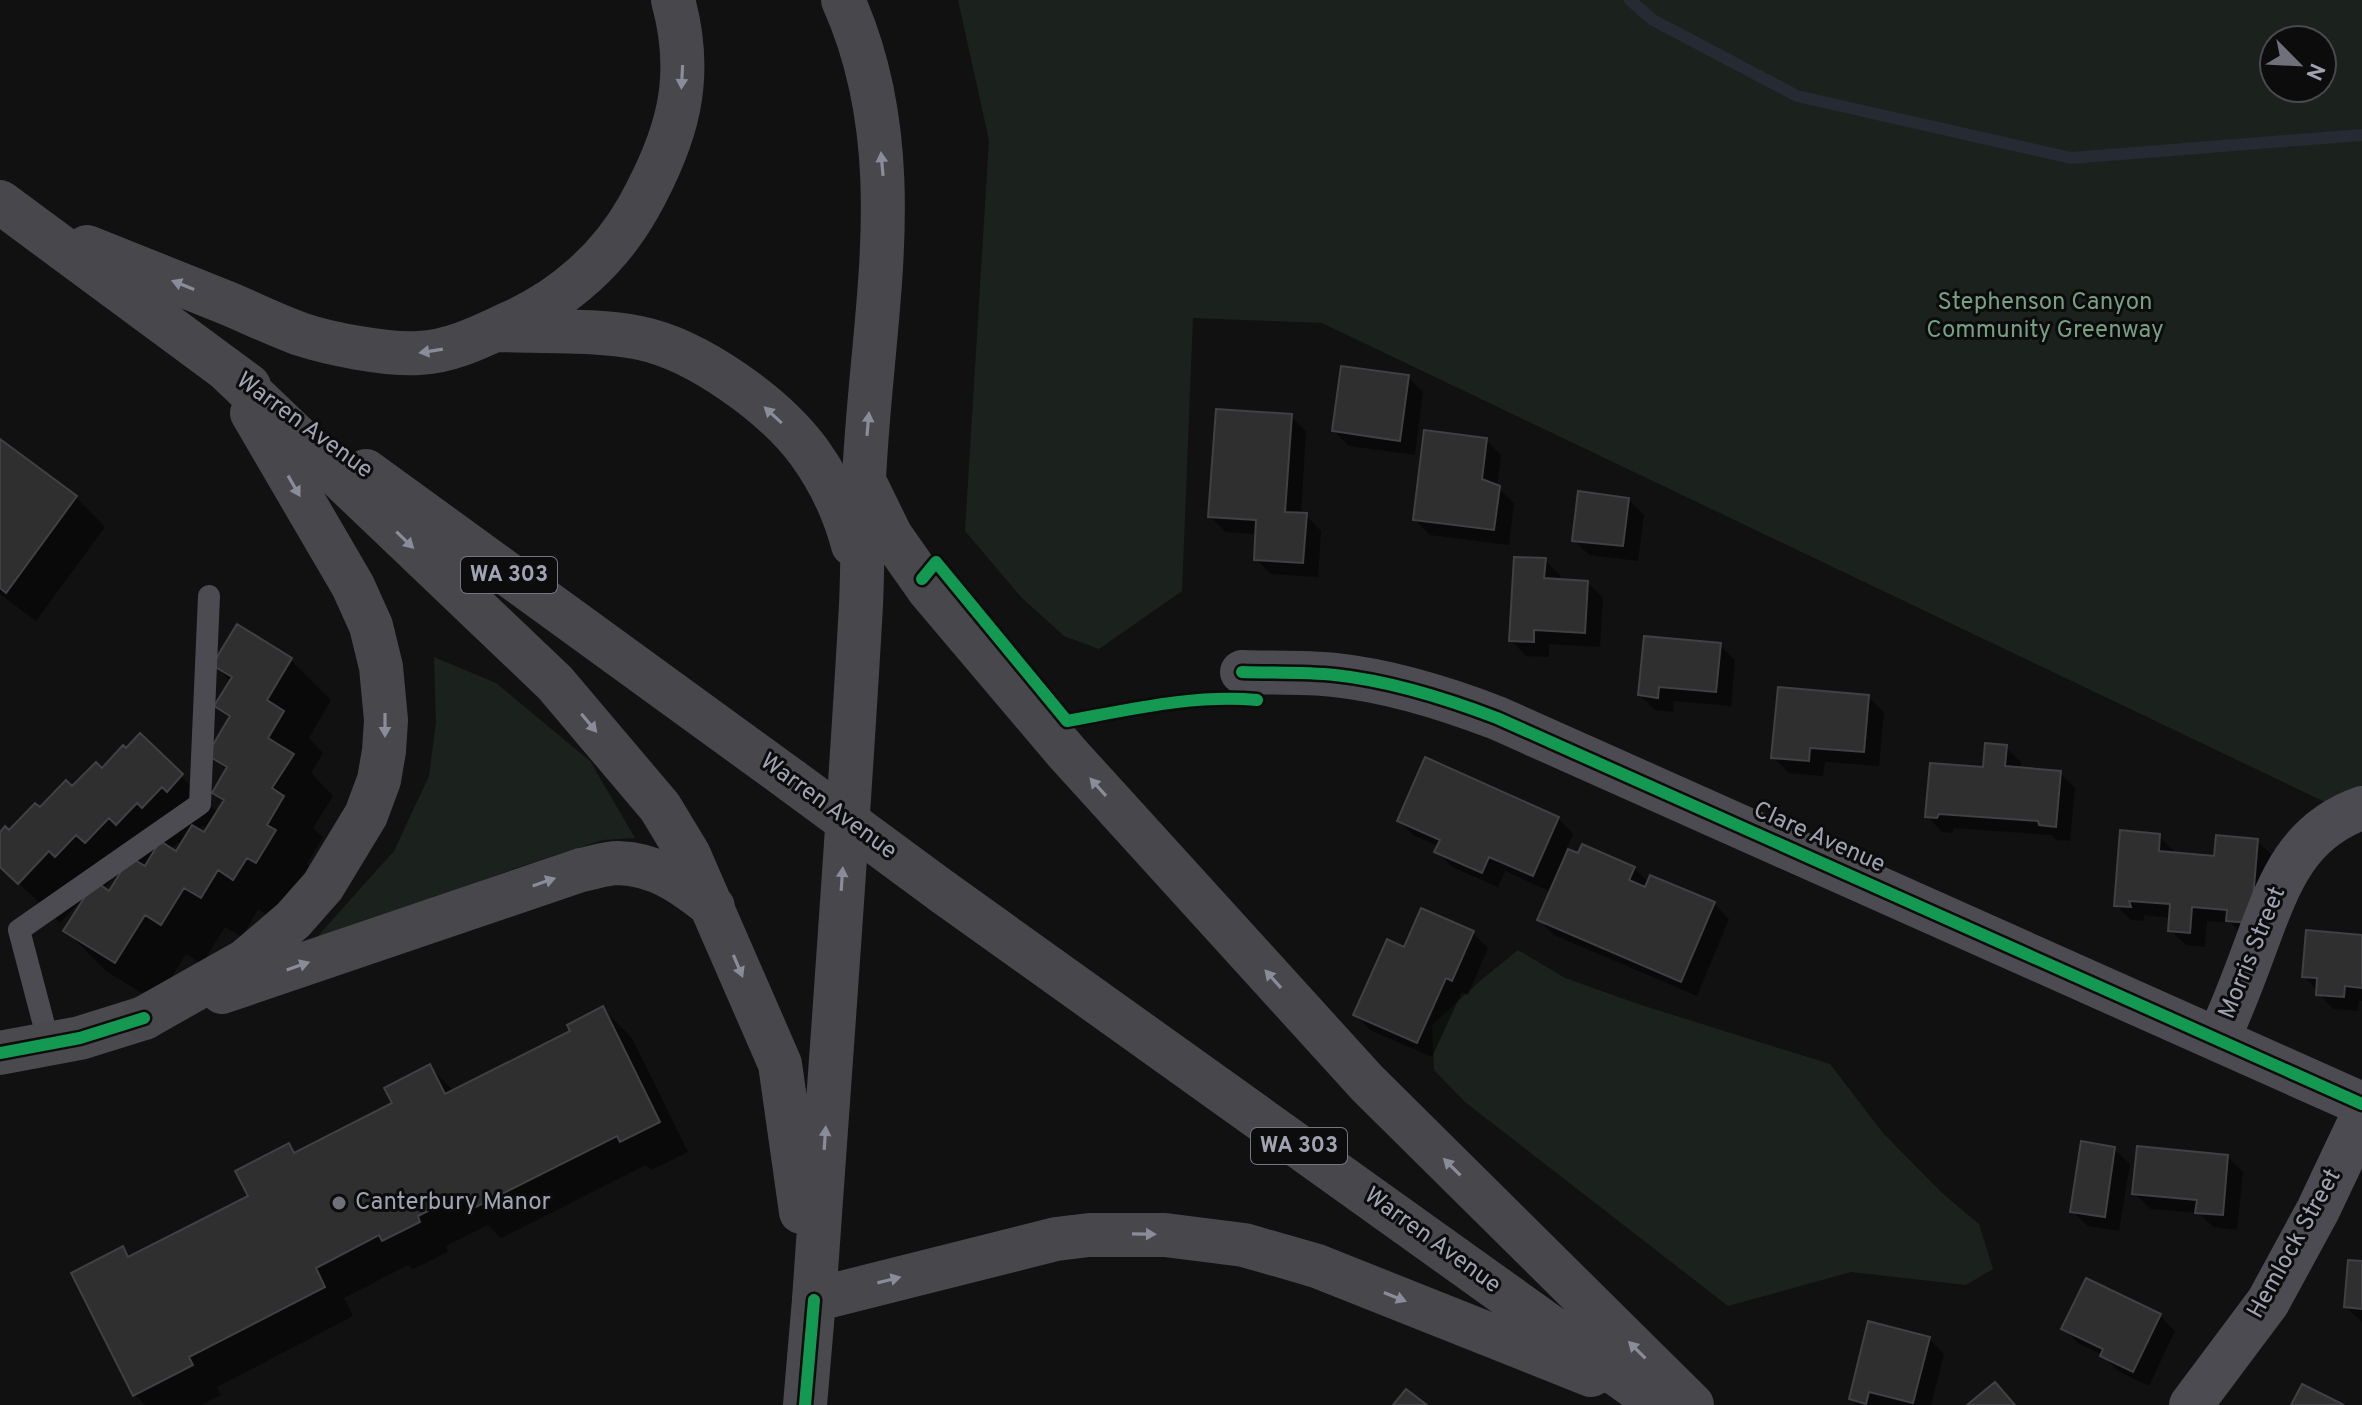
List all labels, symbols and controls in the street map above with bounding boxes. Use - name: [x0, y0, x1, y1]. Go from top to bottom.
- north arrow: [2258, 24, 2338, 104]
- text: N: [2298, 58, 2330, 84]
- one-way arrow: [675, 65, 688, 90]
- one-way arrow: [876, 151, 889, 176]
- one-way arrow: [171, 279, 195, 292]
- park label: Stephenson Canyon Community Greenway: [1926, 288, 2164, 346]
- one-way arrow: [418, 345, 443, 358]
- street label: Warren Avenue: [230, 366, 378, 486]
- one-way arrow: [763, 407, 782, 425]
- one-way arrow: [862, 411, 875, 436]
- one-way arrow: [287, 475, 301, 497]
- one-way arrow: [395, 530, 414, 548]
- road number: WA 303: [461, 557, 557, 593]
- one-way arrow: [379, 712, 391, 738]
- one-way arrow: [580, 713, 597, 733]
- street label: Warren Avenue: [754, 747, 902, 867]
- one-way arrow: [1089, 777, 1107, 796]
- street label: Clare Avenue: [1748, 796, 1890, 880]
- one-way arrow: [836, 866, 849, 891]
- one-way arrow: [532, 876, 556, 888]
- street label: Morris Street: [2213, 882, 2293, 1024]
- one-way arrow: [732, 954, 745, 978]
- one-way arrow: [286, 960, 310, 972]
- one-way arrow: [1264, 970, 1282, 989]
- one-way arrow: [819, 1125, 832, 1150]
- road number: WA 303: [1251, 1128, 1347, 1164]
- one-way arrow: [1443, 1158, 1462, 1177]
- street label: Hemlock Street: [2241, 1164, 2349, 1324]
- street label: Warren Avenue: [1358, 1181, 1506, 1301]
- place label: Canterbury Manor: [355, 1188, 551, 1218]
- marker: Canterbury Manor: [330, 1194, 348, 1212]
- one-way arrow: [1132, 1228, 1157, 1241]
- one-way arrow: [877, 1274, 902, 1286]
- one-way arrow: [1383, 1291, 1407, 1304]
- one-way arrow: [1628, 1341, 1647, 1360]

